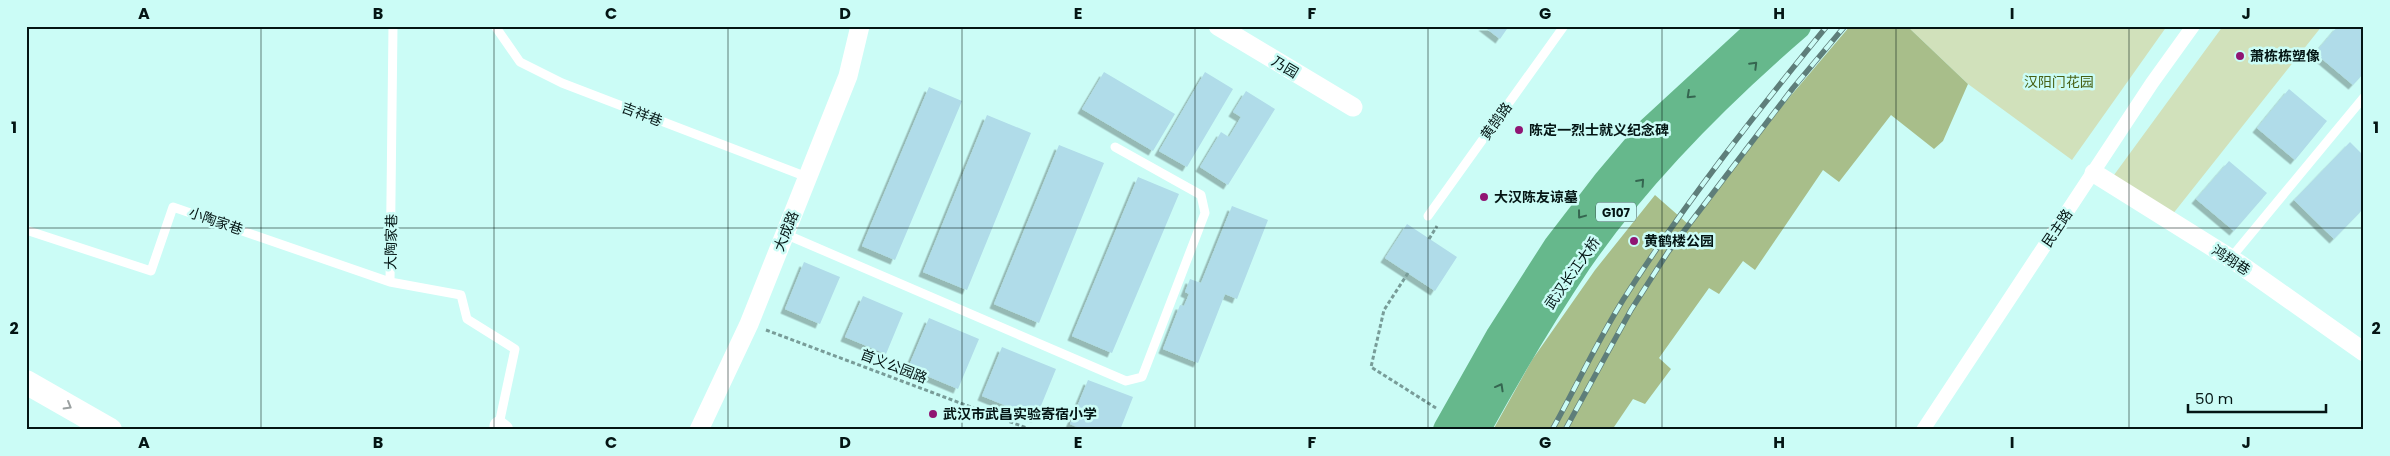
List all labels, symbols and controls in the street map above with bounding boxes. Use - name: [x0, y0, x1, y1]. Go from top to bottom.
- text: A: [138, 2, 150, 25]
- text: B: [373, 2, 383, 25]
- text: C: [605, 2, 617, 25]
- text: D: [839, 2, 851, 25]
- text: E: [1074, 2, 1082, 25]
- text: F: [1308, 2, 1317, 25]
- text: G: [1539, 2, 1551, 25]
- text: H: [1773, 2, 1785, 25]
- text: I: [2010, 2, 2014, 25]
- text: J: [2241, 2, 2251, 25]
- place label: 萧栋栋塑像: [2250, 46, 2320, 66]
- marker: 萧栋栋塑像: [2234, 50, 2246, 62]
- street label: 乃园: [1268, 51, 1302, 83]
- one-way arrow: [1748, 62, 1757, 71]
- park label: 汉阳门花园: [2024, 72, 2094, 92]
- one-way arrow: [1686, 89, 1695, 98]
- street label: 吉祥巷: [619, 97, 665, 131]
- street label: 黄鹄路: [1476, 98, 1516, 144]
- text: 1: [11, 116, 17, 139]
- text: 1: [2373, 116, 2379, 139]
- place label: 陈定一烈士就义纪念碑: [1529, 120, 1669, 140]
- marker: 陈定一烈士就义纪念碑: [1513, 124, 1525, 136]
- one-way arrow: [1635, 178, 1644, 187]
- place label: 大汉陈友谅墓: [1494, 187, 1578, 207]
- marker: 大汉陈友谅墓: [1478, 191, 1490, 203]
- street label: 小陶家巷: [186, 202, 246, 240]
- road number: G107: [1596, 202, 1636, 222]
- street label: 民主路: [2037, 205, 2077, 251]
- street label: 大成路: [769, 208, 803, 254]
- one-way arrow: [1578, 210, 1587, 219]
- street label: 大陶家巷: [381, 214, 401, 270]
- place label: 黄鹤楼公园: [1644, 231, 1714, 251]
- street label: 武汉长江大桥: [1540, 233, 1604, 313]
- marker: 黄鹤楼公园: [1628, 235, 1640, 247]
- street label: 鸿翔巷: [2208, 240, 2254, 280]
- text: 2: [9, 317, 19, 340]
- text: 2: [2371, 317, 2381, 340]
- street label: 首义公园路: [858, 344, 930, 388]
- scale bar: [2188, 381, 2325, 413]
- one-way arrow: [1494, 384, 1504, 393]
- text: 50 m: [2195, 388, 2233, 409]
- one-way arrow: [63, 400, 72, 410]
- place label: 武汉市武昌实验寄宿小学: [943, 404, 1097, 424]
- marker: 武汉市武昌实验寄宿小学: [927, 408, 939, 420]
- text: A: [138, 431, 150, 454]
- text: B: [373, 431, 383, 454]
- text: C: [605, 431, 617, 454]
- text: D: [839, 431, 851, 454]
- text: E: [1074, 431, 1082, 454]
- text: F: [1308, 431, 1317, 454]
- text: G: [1539, 431, 1551, 454]
- text: H: [1773, 431, 1785, 454]
- text: I: [2010, 431, 2014, 454]
- text: J: [2241, 431, 2251, 454]

